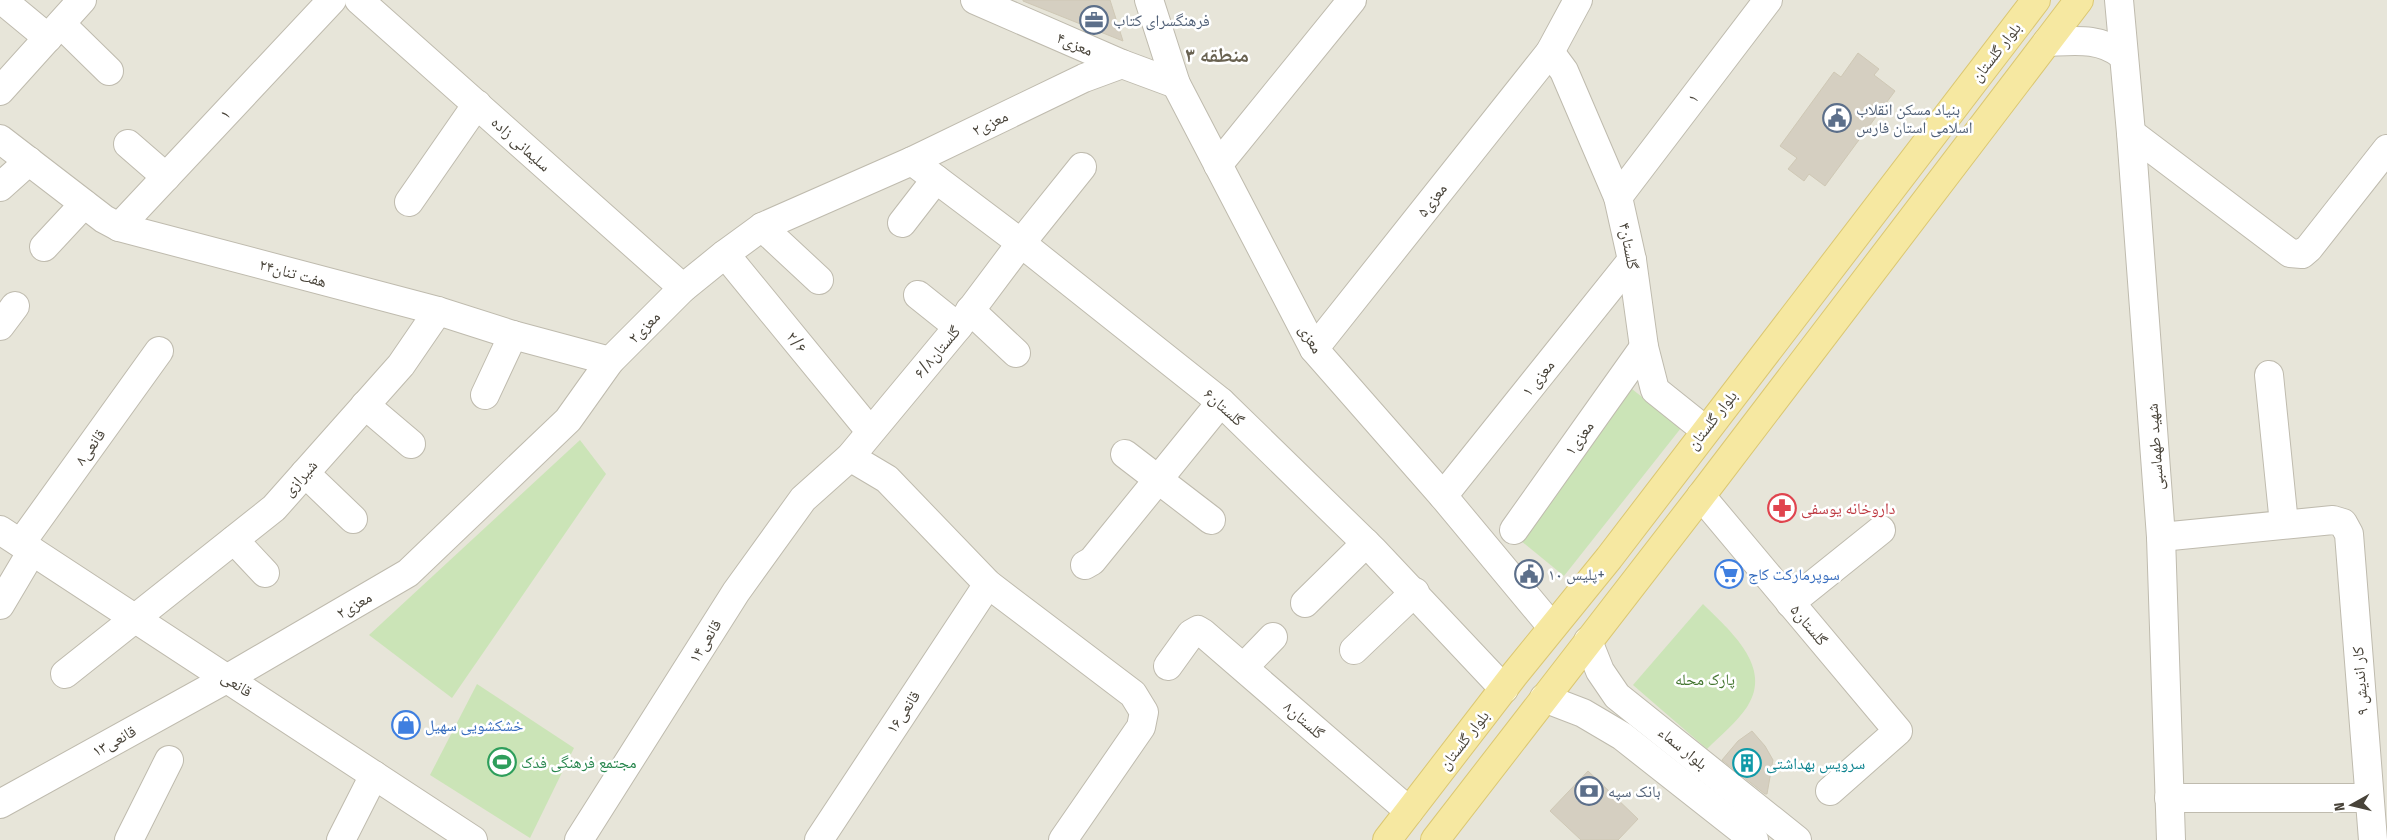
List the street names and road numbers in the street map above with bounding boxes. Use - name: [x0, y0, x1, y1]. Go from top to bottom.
- street label: بلوار گلستان: [1967, 19, 2026, 86]
- street label: ۴معزی: [1054, 28, 1096, 61]
- street label: ۱: [1683, 89, 1703, 107]
- street label: ۱: [216, 105, 234, 123]
- street label: ۲معزی: [969, 106, 1011, 141]
- street label: سلیمانی زاده: [487, 112, 555, 176]
- street label: ۵معزی: [1413, 179, 1452, 221]
- street label: گلستان۴: [1614, 221, 1643, 272]
- street label: هفت تنان۲۴: [257, 255, 329, 292]
- street label: ۲معزی: [624, 307, 665, 348]
- street label: معزی: [1294, 321, 1327, 357]
- street label: ۶/۸گلستان: [910, 322, 965, 383]
- street label: ۲/۶: [783, 328, 811, 356]
- street label: معزی ۱: [1518, 356, 1559, 401]
- street label: گلستان۶: [1199, 384, 1248, 431]
- street label: بلوار گلستان: [1683, 387, 1742, 454]
- street label: شهید طهماسبی: [2142, 403, 2169, 491]
- street label: ۱معزی: [1560, 417, 1599, 459]
- street label: ۸قانعی: [71, 425, 110, 469]
- street label: شیرازی: [279, 456, 322, 501]
- street label: ۲معزی: [333, 587, 375, 623]
- street label: گلستان۵: [1786, 601, 1832, 650]
- street label: ۱۴قانعی: [684, 616, 726, 667]
- street label: ۹ کار اندیش: [2348, 645, 2373, 716]
- street label: قانعی: [218, 667, 256, 702]
- street label: ۱۶قانعی: [882, 687, 925, 737]
- street label: گلستان۸: [1279, 697, 1328, 744]
- street label: بلوار گلستان: [1435, 707, 1494, 774]
- street label: ۱۳قانعی: [89, 721, 140, 762]
- street label: بلوار سماء: [1655, 722, 1711, 774]

